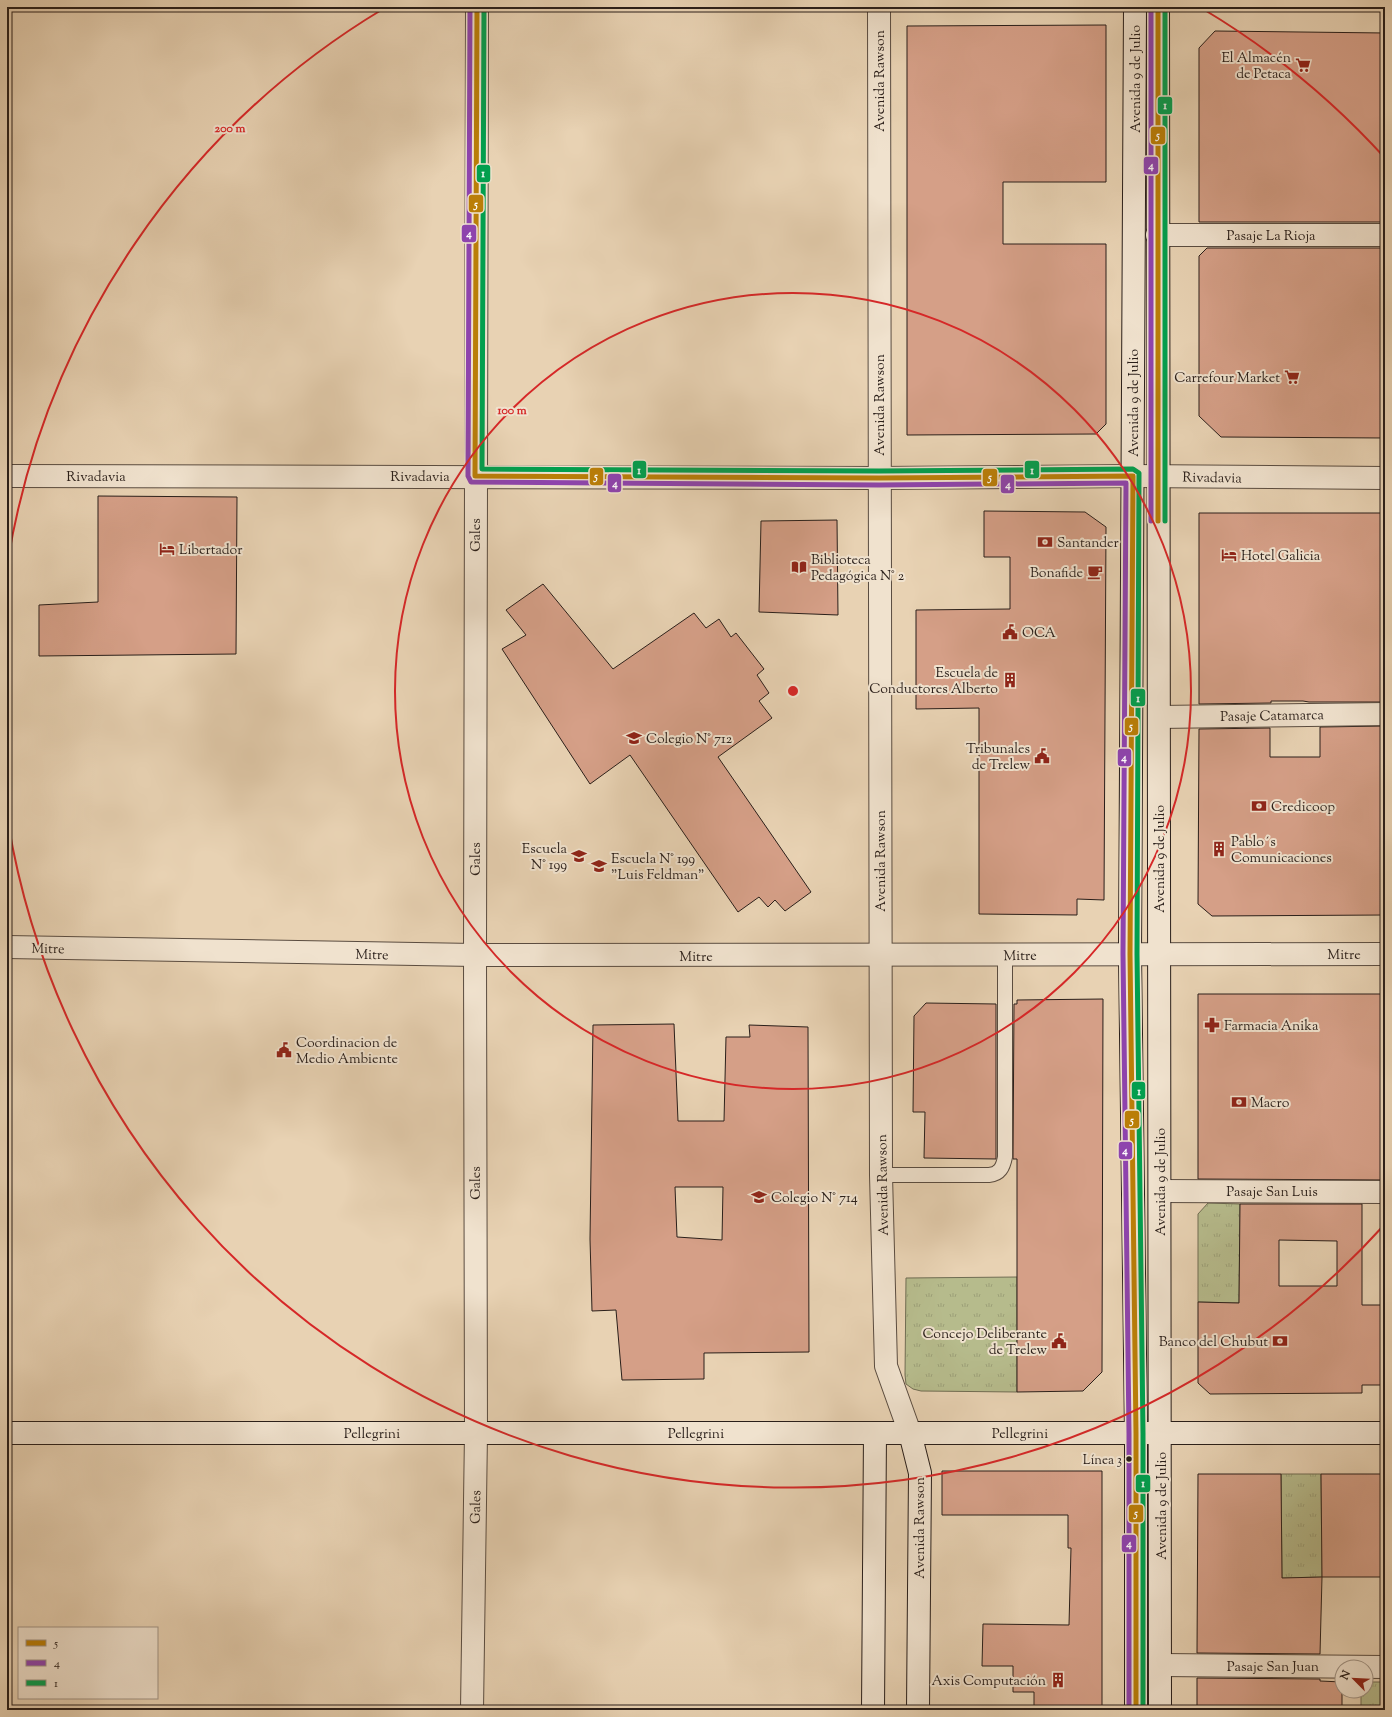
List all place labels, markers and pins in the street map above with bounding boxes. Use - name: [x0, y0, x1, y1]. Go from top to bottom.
- place label: El Almacén de Petaca: [1221, 49, 1292, 85]
- supermarket icon: El Almacén de Petaca: [1294, 56, 1312, 74]
- supermarket icon: Carrefour Market: [1283, 368, 1301, 386]
- place label: Carrefour Market: [1174, 369, 1280, 389]
- bank icon: Santander: [1036, 533, 1054, 551]
- place label: Santander: [1057, 534, 1120, 554]
- hotel icon: Libertador: [158, 540, 176, 558]
- place label: Libertador: [179, 541, 243, 561]
- hotel icon: Hotel Galicia: [1220, 546, 1238, 564]
- place label: Hotel Galicia: [1241, 547, 1321, 567]
- place label: Biblioteca Pedagógica N° 2: [811, 551, 905, 587]
- library icon: Biblioteca Pedagógica N° 2: [790, 558, 808, 576]
- cafe icon: Bonafide: [1086, 563, 1104, 581]
- place label: Bonafide: [1030, 564, 1083, 584]
- public building icon: OCA: [1001, 623, 1019, 641]
- place label: OCA: [1022, 624, 1057, 644]
- place label: Escuela de Conductores Alberto: [869, 664, 998, 700]
- building icon: Escuela de Conductores Alberto: [1001, 671, 1019, 689]
- centre of rings: [786, 684, 800, 698]
- school or university icon: Colegio N° 712: [625, 729, 643, 747]
- place label: Colegio N° 712: [646, 730, 733, 750]
- place label: Tribunales de Trelew: [966, 740, 1031, 776]
- public building icon: Tribunales de Trelew: [1033, 747, 1051, 765]
- bank icon: Credicoop: [1250, 797, 1268, 815]
- place label: Credicoop: [1271, 798, 1335, 818]
- place label: Pablo´s Comunicaciones: [1231, 833, 1332, 869]
- place label: Escuela N° 199: [522, 840, 568, 876]
- building icon: Pablo´s Comunicaciones: [1210, 840, 1228, 858]
- school or university icon: Escuela N° 199: [570, 847, 588, 865]
- place label: Escuela N° 199 "Luis Feldman": [611, 850, 704, 886]
- school or university icon: Escuela N° 199 "Luis Feldman": [590, 857, 608, 875]
- pharmacy icon: Farmacia Anika: [1203, 1016, 1221, 1034]
- place label: Farmacia Anika: [1224, 1017, 1319, 1037]
- place label: Coordinacion de Medio Ambiente: [296, 1034, 398, 1070]
- public building icon: Coordinacion de Medio Ambiente: [275, 1041, 293, 1059]
- bank icon: Macro: [1230, 1093, 1248, 1111]
- place label: Macro: [1251, 1094, 1290, 1114]
- school or university icon: Colegio N° 714: [750, 1188, 768, 1206]
- place label: Colegio N° 714: [771, 1189, 858, 1209]
- place label: Concejo Deliberante de Trelew: [922, 1325, 1048, 1361]
- public building icon: Concejo Deliberante de Trelew: [1050, 1332, 1068, 1350]
- bank icon: Banco del Chubut: [1271, 1332, 1289, 1350]
- place label: Banco del Chubut: [1159, 1333, 1268, 1353]
- place label: Línea 3: [1083, 1452, 1122, 1470]
- marker: Línea 3: [1124, 1454, 1134, 1464]
- building icon: Axis Computación: [1049, 1671, 1067, 1689]
- place label: Axis Computación: [931, 1672, 1046, 1692]

